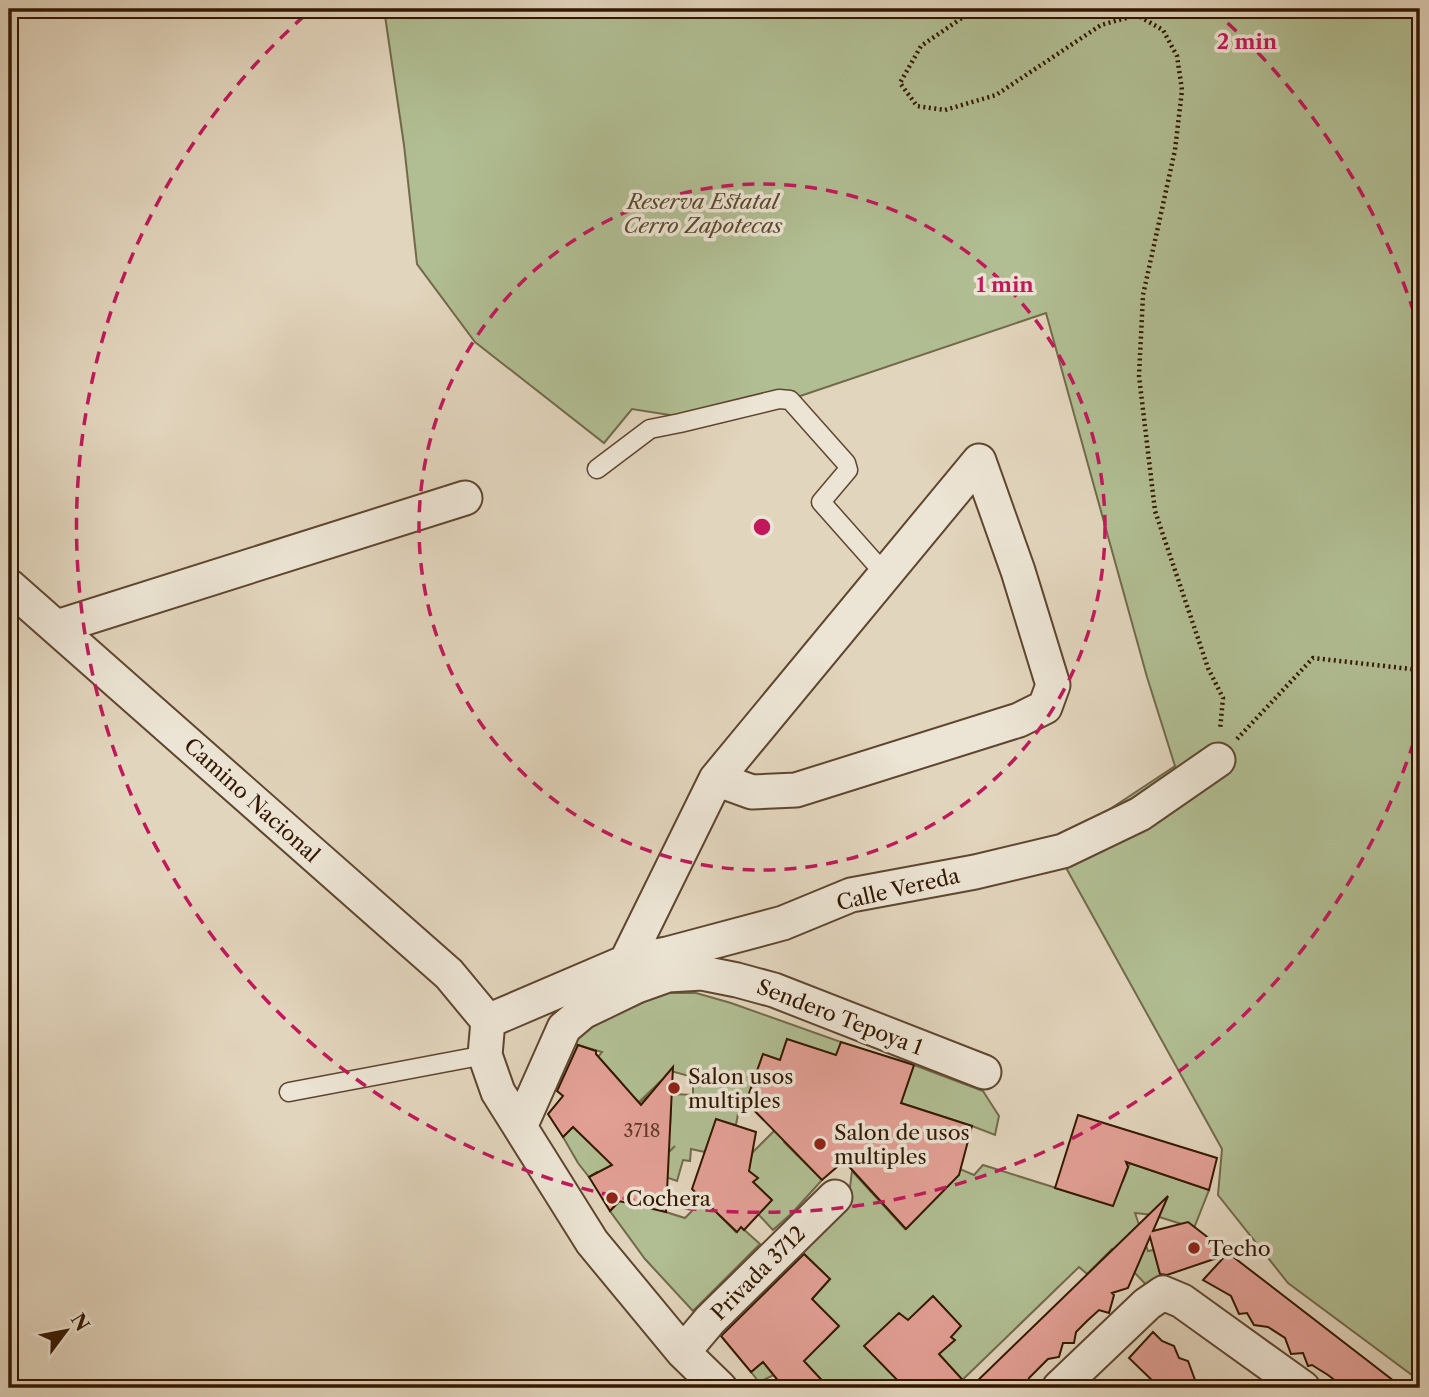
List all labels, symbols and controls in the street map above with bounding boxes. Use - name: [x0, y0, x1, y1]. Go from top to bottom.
- text: 2 min: [1217, 29, 1278, 54]
- park label: Reserva Estatal Cerro Zapotecas: [624, 189, 783, 238]
- text: 1 min: [976, 272, 1034, 297]
- centre of rings: [750, 515, 774, 539]
- street label: Camino Nacional: [179, 733, 325, 867]
- street label: Calle Vereda: [834, 862, 963, 915]
- street label: Sendero Tepoya 1: [754, 974, 927, 1060]
- place label: Salon usos multiples: [688, 1064, 794, 1113]
- marker: Salon usos multiples: [666, 1080, 682, 1096]
- house number: 3718: [623, 1120, 661, 1142]
- place label: Salon de usos multiples: [834, 1120, 970, 1169]
- marker: Salon de usos multiples: [812, 1136, 828, 1152]
- place label: Cochera: [626, 1186, 712, 1211]
- marker: Cochera: [604, 1190, 620, 1206]
- street label: Privada 3712: [706, 1221, 810, 1325]
- place label: Techo: [1208, 1236, 1271, 1261]
- marker: Techo: [1186, 1240, 1202, 1256]
- north arrow: [32, 1296, 102, 1366]
- text: N: [66, 1309, 94, 1335]

